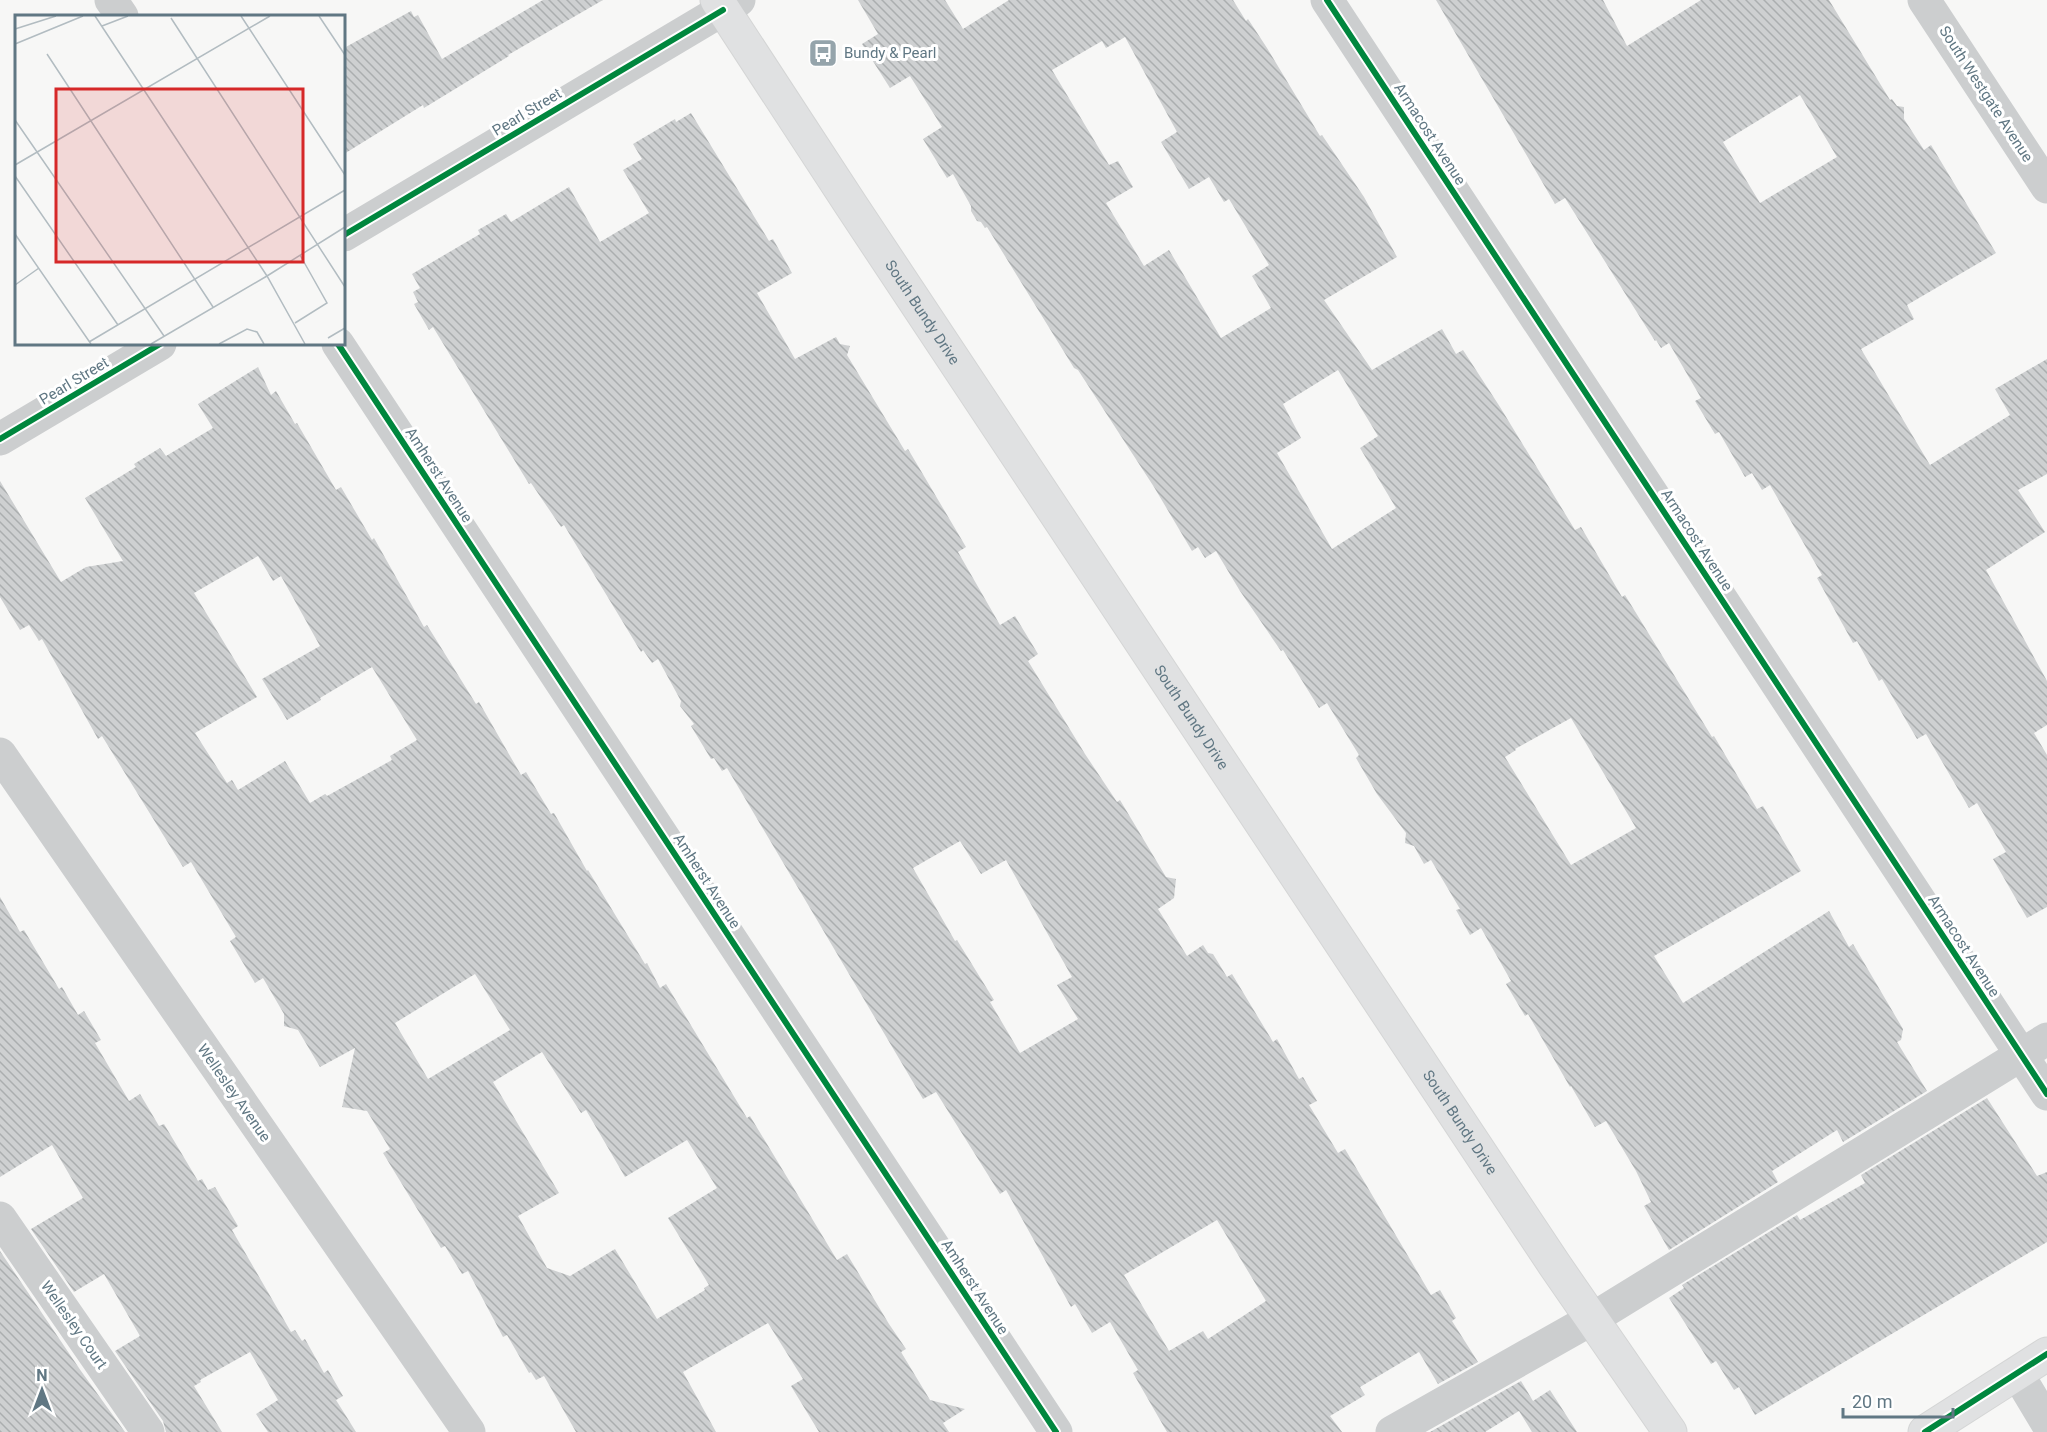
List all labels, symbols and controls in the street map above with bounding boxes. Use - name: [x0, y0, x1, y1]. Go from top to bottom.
- inset map: [15, 15, 345, 345]
- street label: South Westgate Avenue: [1935, 23, 2037, 165]
- bus stop icon: Bundy & Pearl: [807, 37, 839, 69]
- place label: Bundy & Pearl: [844, 44, 936, 62]
- street label: Armacost Avenue: [1390, 80, 1470, 188]
- street label: Pearl Street: [489, 84, 565, 140]
- street label: South Bundy Drive: [881, 257, 964, 368]
- street label: Pearl Street: [36, 353, 112, 409]
- street label: Amherst Avenue: [402, 424, 476, 526]
- street label: Armacost Avenue: [1657, 486, 1737, 594]
- street label: South Bundy Drive: [1150, 662, 1232, 773]
- street label: Amherst Avenue: [670, 830, 744, 932]
- street label: Armacost Avenue: [1924, 892, 2004, 1000]
- street label: Wellesley Avenue: [194, 1041, 274, 1145]
- street label: South Bundy Drive: [1419, 1067, 1501, 1178]
- street label: Amherst Avenue: [938, 1236, 1012, 1338]
- street label: Wellesley Court: [37, 1278, 111, 1373]
- north arrow: [12, 1360, 72, 1420]
- text: N: [36, 1366, 48, 1385]
- scale bar: [1843, 1381, 1952, 1419]
- text: 20 m: [1852, 1391, 1892, 1412]

